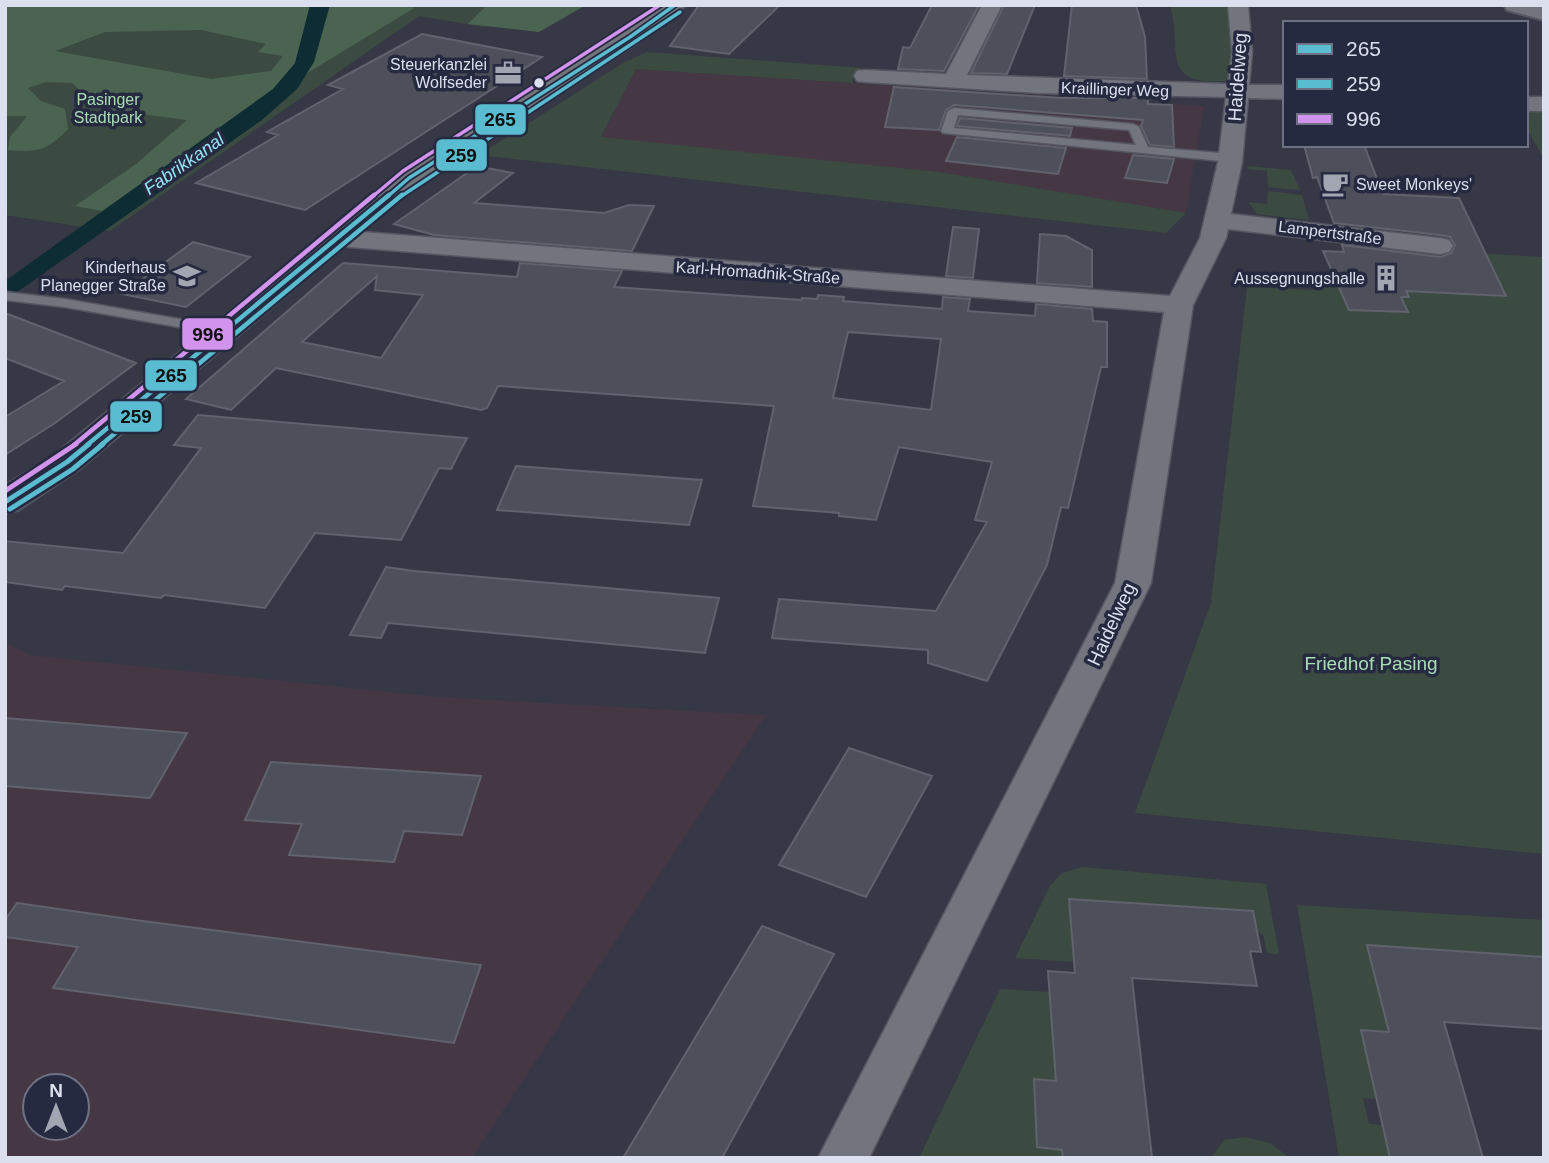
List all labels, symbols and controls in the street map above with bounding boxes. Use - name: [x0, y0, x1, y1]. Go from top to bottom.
- legend: [1283, 21, 1528, 147]
- street label: Haidelweg: [1224, 32, 1251, 122]
- text: 265: [1346, 37, 1381, 60]
- place label: Steuerkanzlei Wolfseder: [390, 56, 488, 91]
- office icon: Steuerkanzlei Wolfseder: [493, 58, 523, 88]
- text: 259: [1346, 72, 1381, 95]
- unlabelled marker: [532, 76, 546, 90]
- street label: Kraillinger Weg: [1061, 79, 1169, 100]
- park label: Pasinger Stadtpark: [74, 91, 143, 126]
- line badge: 265: [474, 103, 527, 136]
- text: 996: [1346, 107, 1381, 130]
- text: 265: [484, 109, 516, 130]
- water label: Fabrikkanal: [140, 129, 229, 199]
- line badge: 259: [435, 138, 488, 172]
- text: 259: [445, 145, 477, 166]
- cafe icon: Sweet Monkeys': [1320, 169, 1350, 199]
- place label: Sweet Monkeys': [1356, 176, 1472, 193]
- street label: Lampertstraße: [1277, 218, 1383, 247]
- street label: Karl-Hromadnik-Straße: [675, 258, 841, 287]
- place label: Kinderhaus Planegger Straße: [41, 259, 166, 294]
- school or university icon: Kinderhaus Planegger Straße: [172, 261, 202, 291]
- building icon: Aussegnungshalle: [1371, 263, 1401, 293]
- place label: Aussegnungshalle: [1234, 270, 1365, 287]
- line badge: 996: [181, 317, 234, 351]
- text: 996: [192, 324, 224, 345]
- line badge: 265: [144, 359, 198, 392]
- text: 265: [155, 365, 187, 386]
- line badge: 259: [109, 400, 163, 433]
- text: 259: [120, 406, 152, 427]
- street label: Haidelweg: [1083, 580, 1140, 669]
- park label: Friedhof Pasing: [1304, 653, 1438, 674]
- north arrow: [21, 1072, 91, 1142]
- text: N: [49, 1080, 63, 1101]

